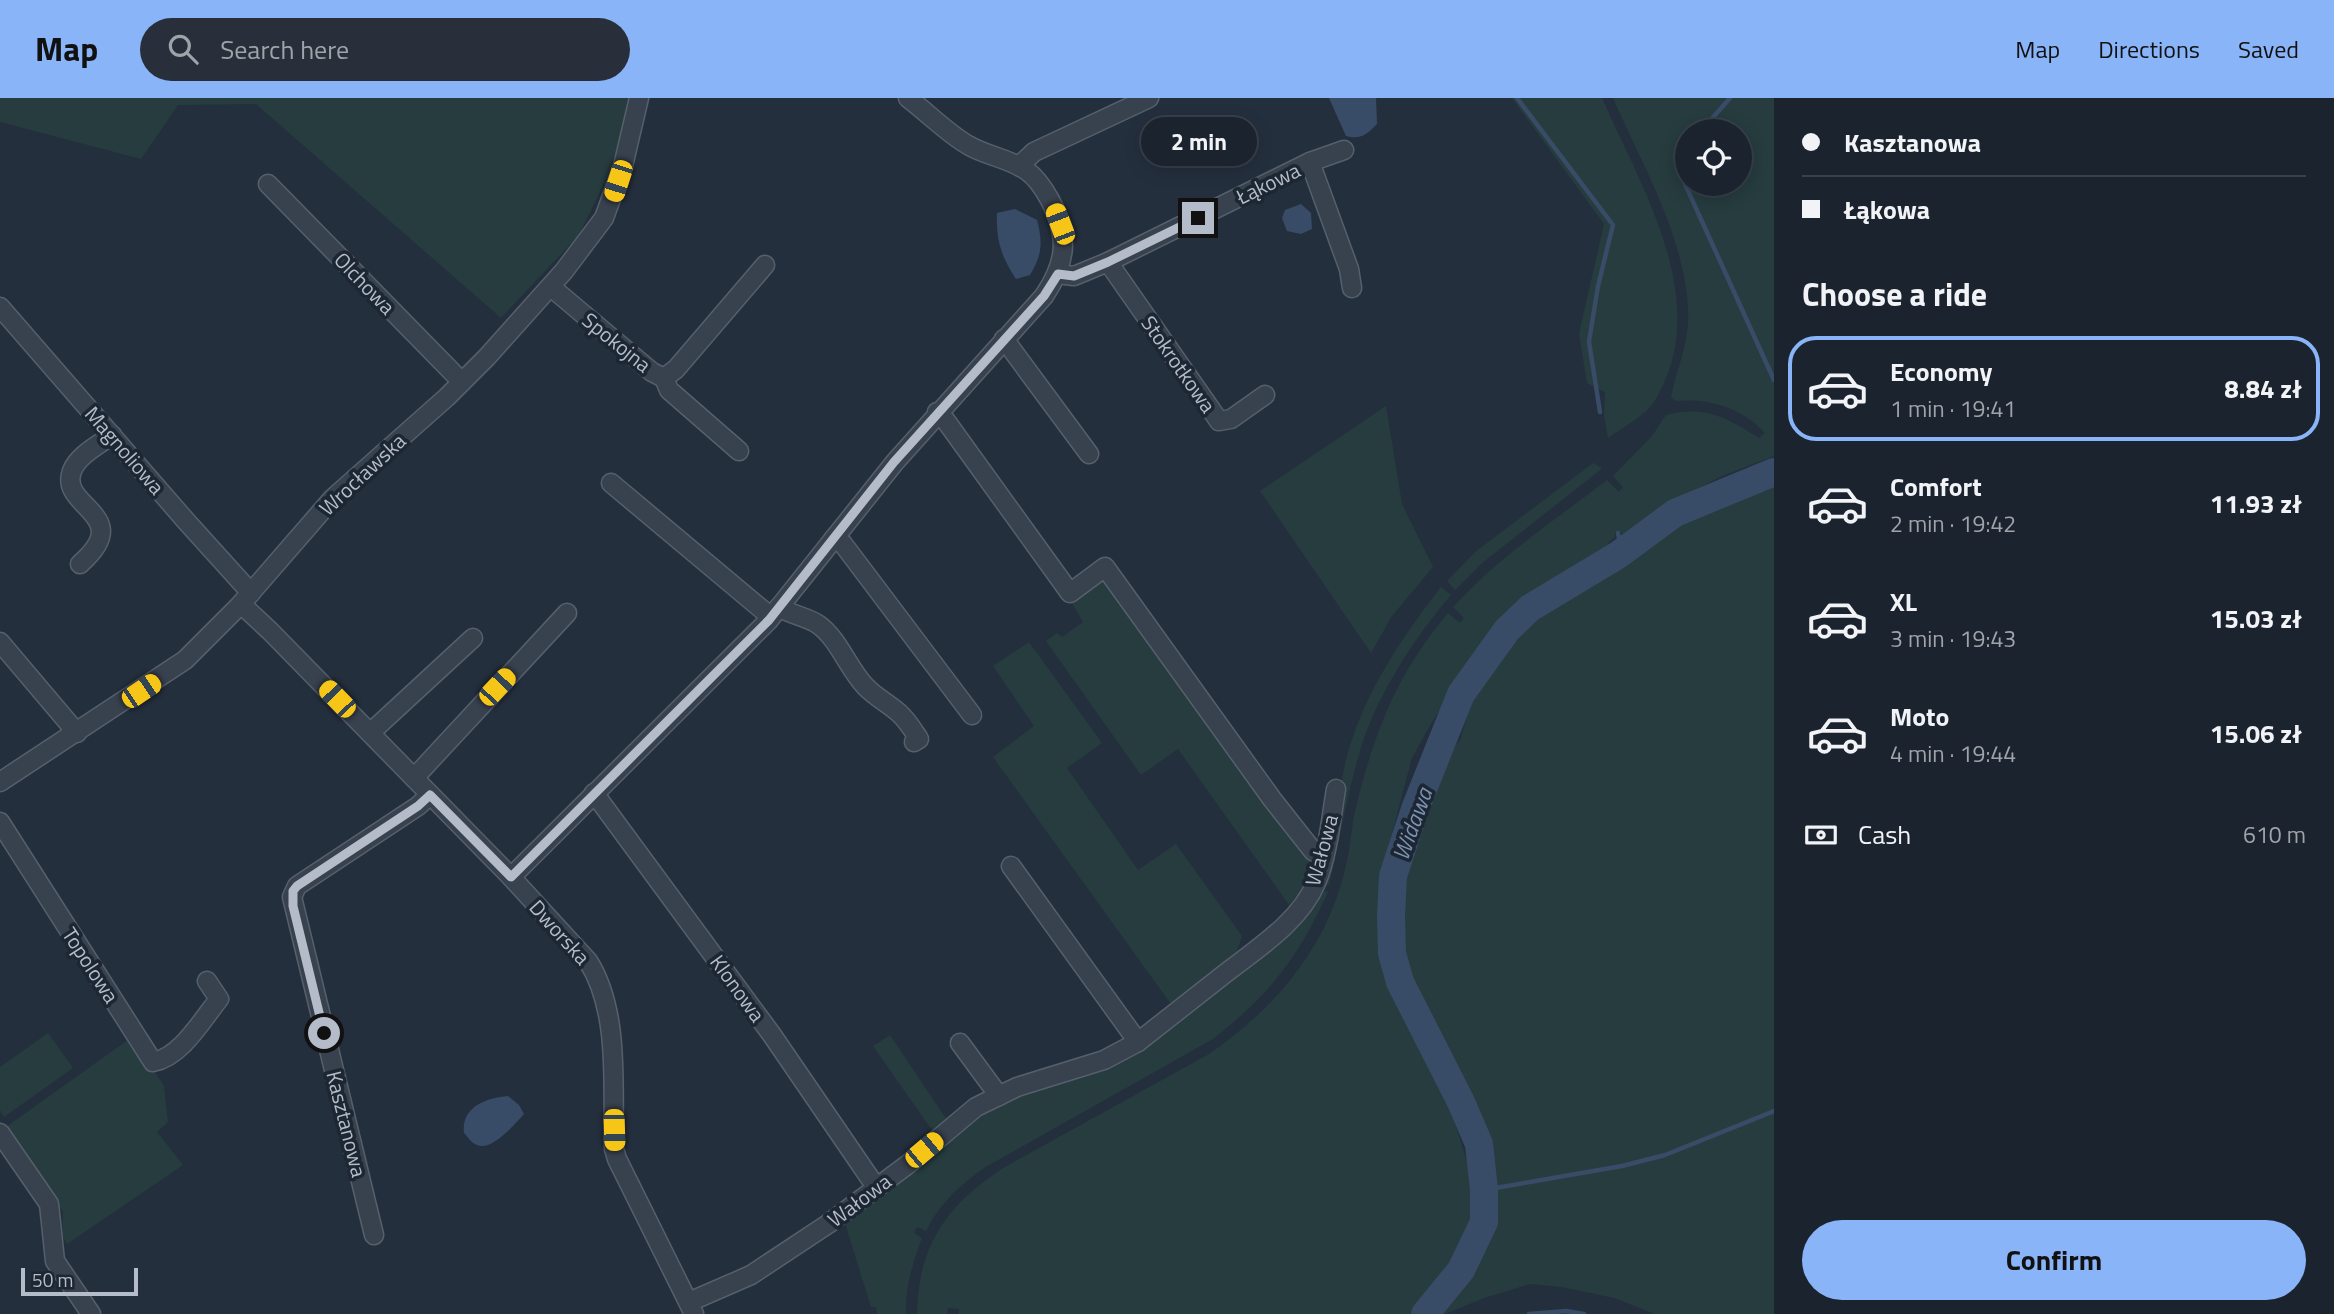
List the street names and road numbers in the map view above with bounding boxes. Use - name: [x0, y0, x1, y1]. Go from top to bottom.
- street label: Łąkowa: [1230, 154, 1306, 213]
- street label: Olchowa: [327, 244, 403, 322]
- street label: Spokojna: [576, 304, 659, 380]
- street label: Stokrotkowa: [1134, 309, 1225, 420]
- street label: Magnoliowa: [77, 399, 173, 502]
- street label: Wrocławska: [311, 425, 413, 523]
- street label: Wałowa: [1296, 810, 1346, 889]
- street label: Dworska: [522, 892, 598, 972]
- street label: Topolowa: [55, 921, 128, 1010]
- street label: Klonowa: [703, 948, 774, 1029]
- street label: Kasztanowa: [318, 1068, 376, 1181]
- street label: Wałowa: [820, 1165, 898, 1235]

